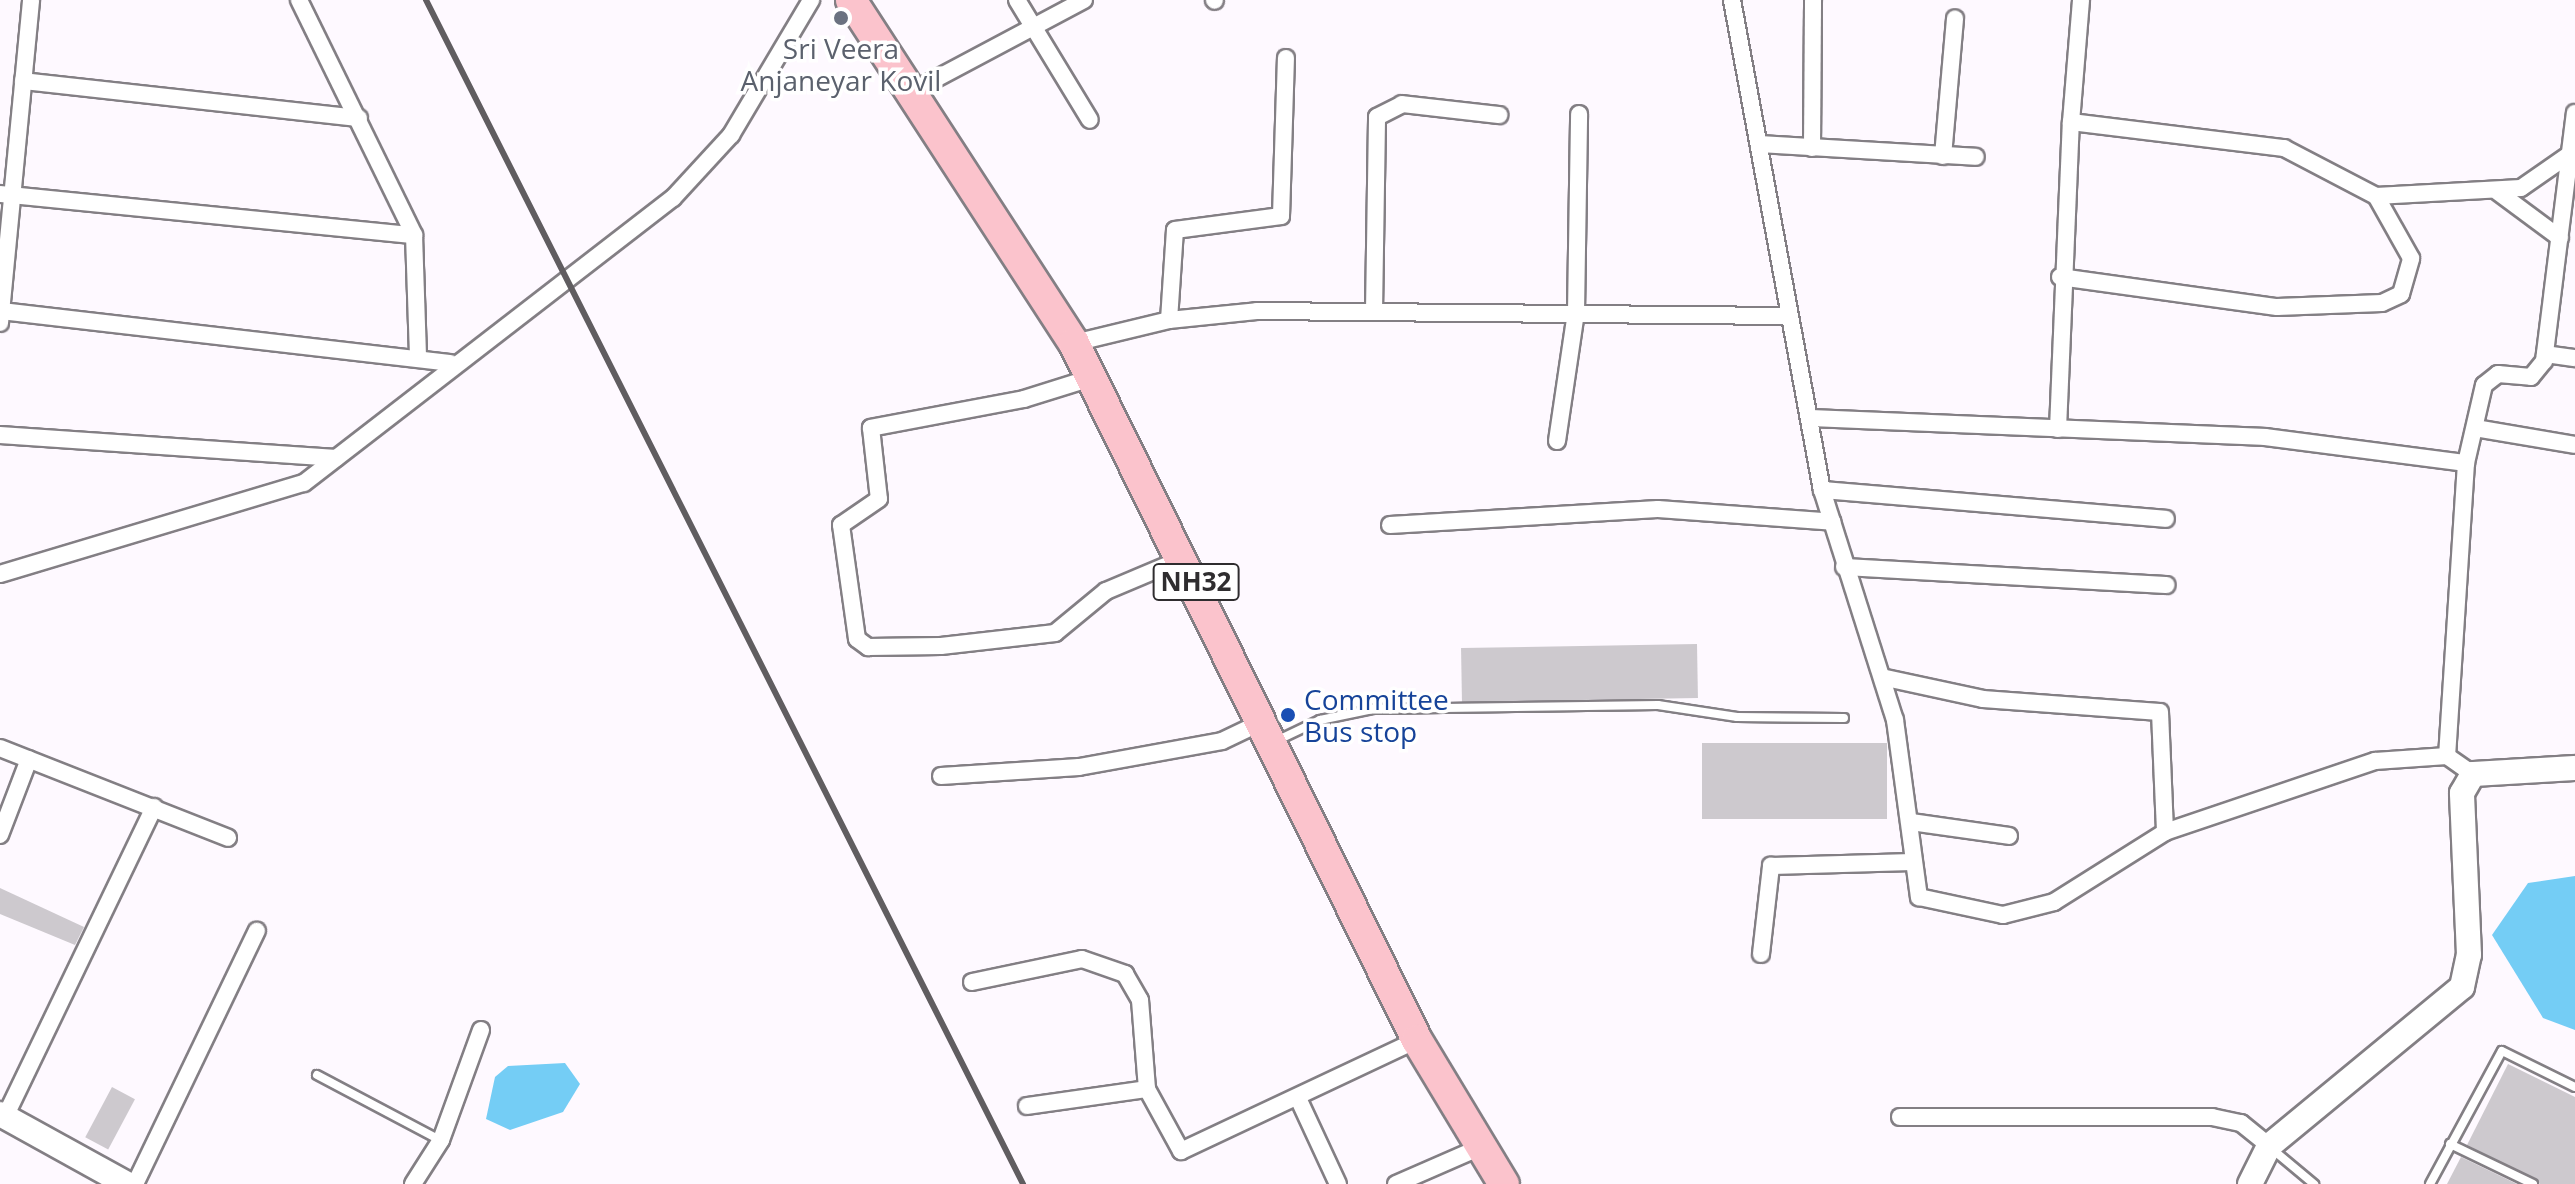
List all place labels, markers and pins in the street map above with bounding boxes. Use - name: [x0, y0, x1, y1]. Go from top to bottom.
- marker: Sri Veera Anjaneyar Kovil: [832, 9, 850, 27]
- place label: Sri Veera Anjaneyar Kovil: [741, 31, 941, 97]
- place label: Committee Bus stop: [1304, 682, 1449, 748]
- marker: Committee Bus stop: [1279, 706, 1297, 724]

